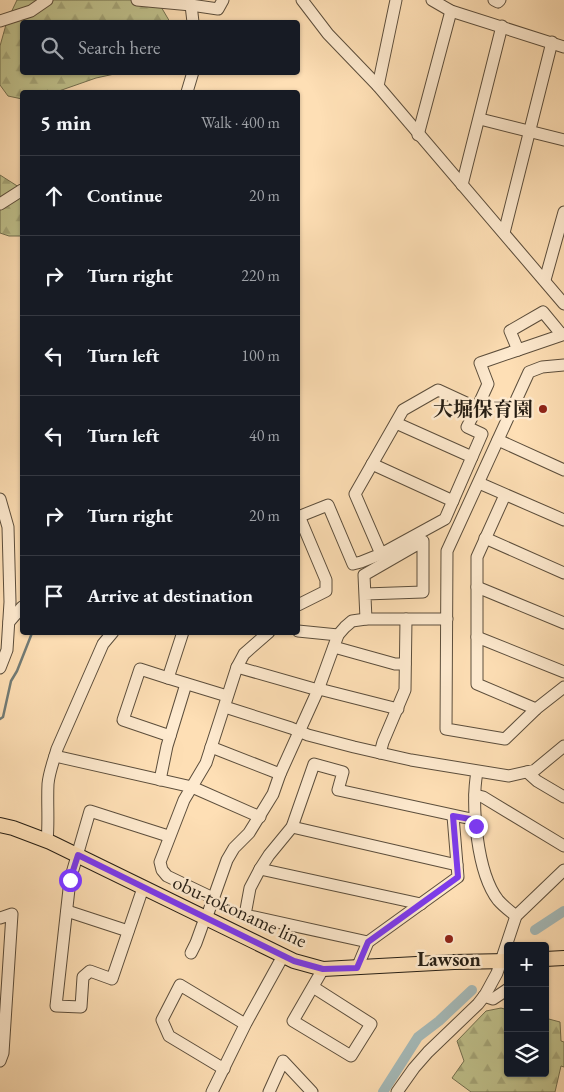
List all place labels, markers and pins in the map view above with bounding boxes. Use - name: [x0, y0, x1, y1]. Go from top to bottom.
- place label: 大堀保育園: [433, 396, 533, 422]
- marker: 大堀保育園: [537, 403, 549, 415]
- marker: Lawson: [443, 933, 455, 945]
- place label: Lawson: [417, 946, 481, 972]

